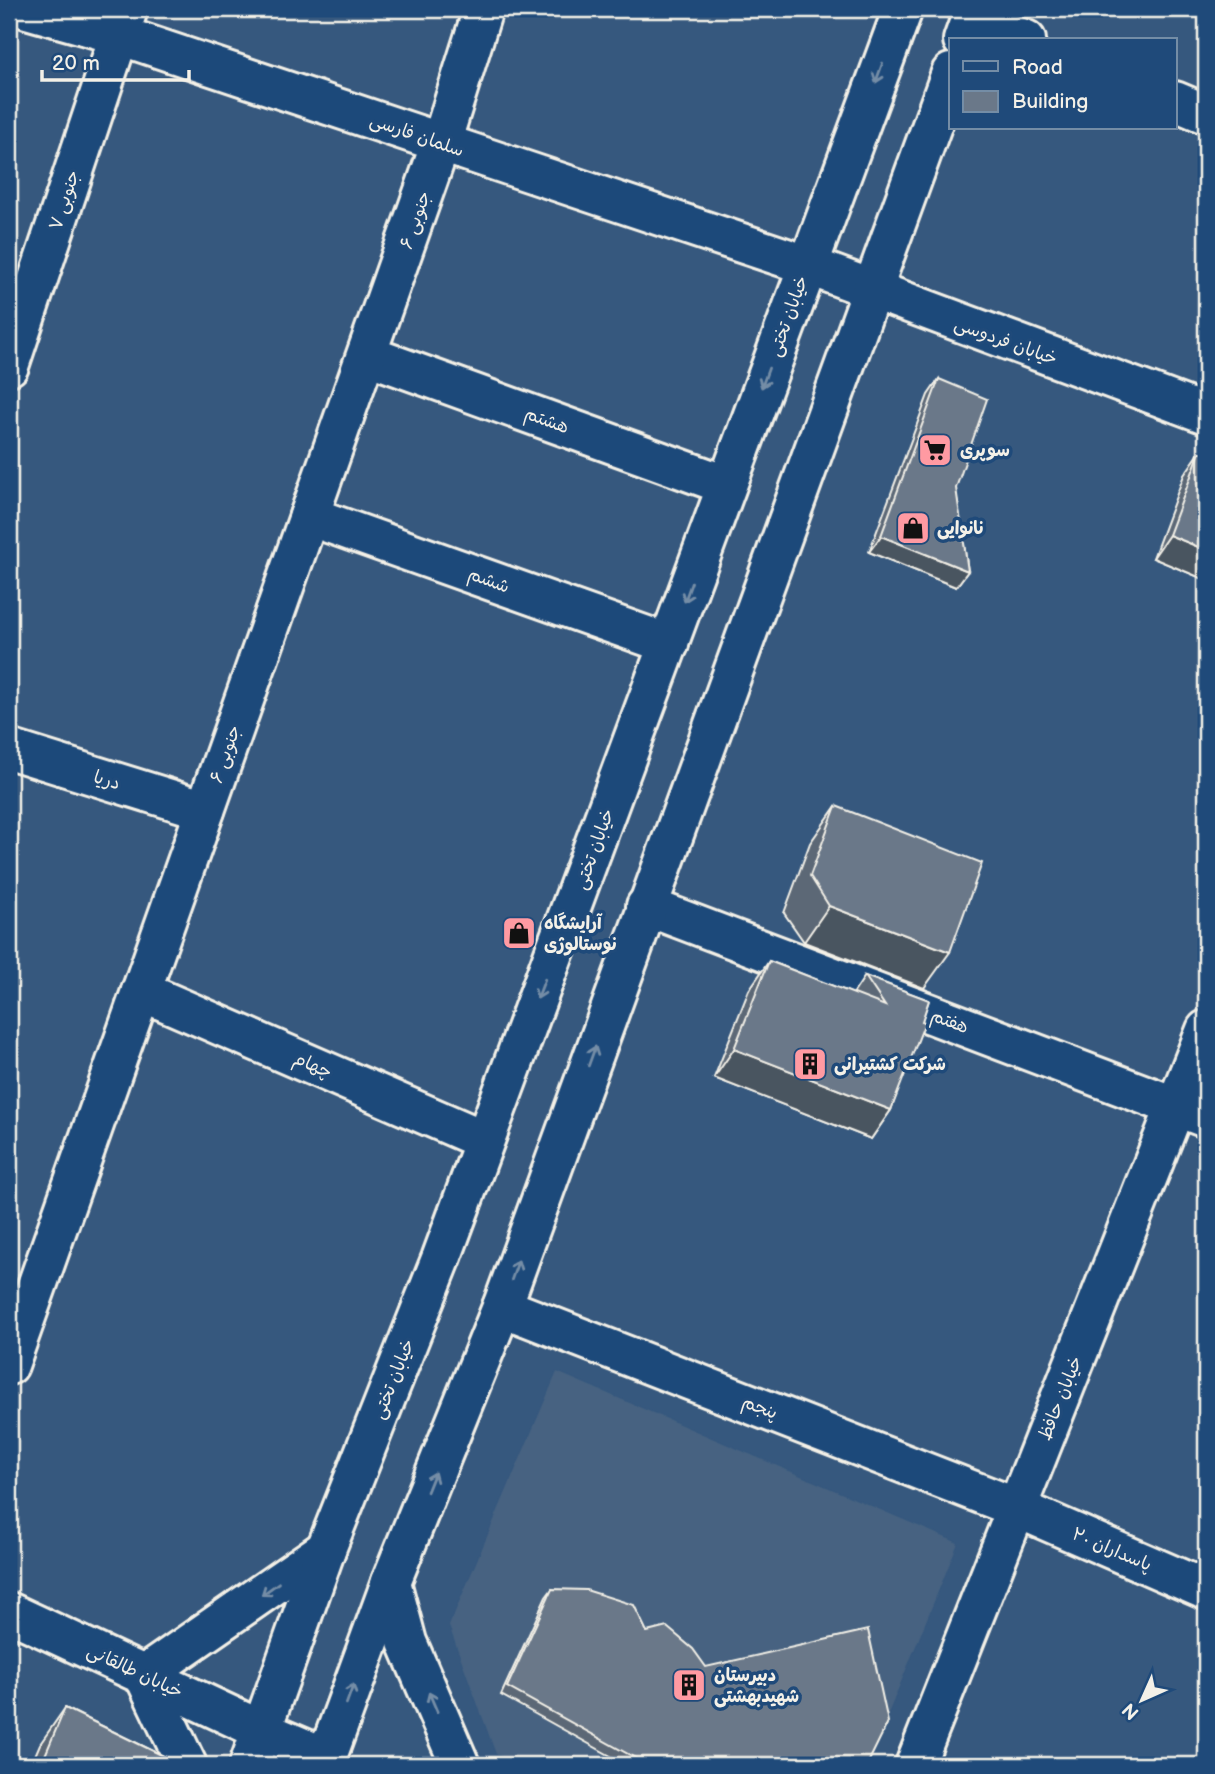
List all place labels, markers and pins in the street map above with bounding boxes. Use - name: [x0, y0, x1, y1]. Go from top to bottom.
- supermarket icon: سوپری: [916, 431, 954, 469]
- place label: سوپری: [960, 440, 1010, 462]
- shop icon: نانوایی: [894, 509, 932, 547]
- place label: نانوایی: [937, 518, 985, 540]
- place label: آرایشگاه نوستالوژی: [544, 912, 617, 956]
- shop icon: آرایشگاه نوستالوژی: [500, 914, 538, 952]
- building icon: شرکت کشتیرانی: [791, 1045, 829, 1083]
- place label: شرکت کشتیرانی: [834, 1054, 946, 1076]
- place label: دبیرستان شهیدبهشتی: [714, 1665, 799, 1708]
- building icon: دبیرستان شهیدبهشتی: [670, 1666, 708, 1704]

